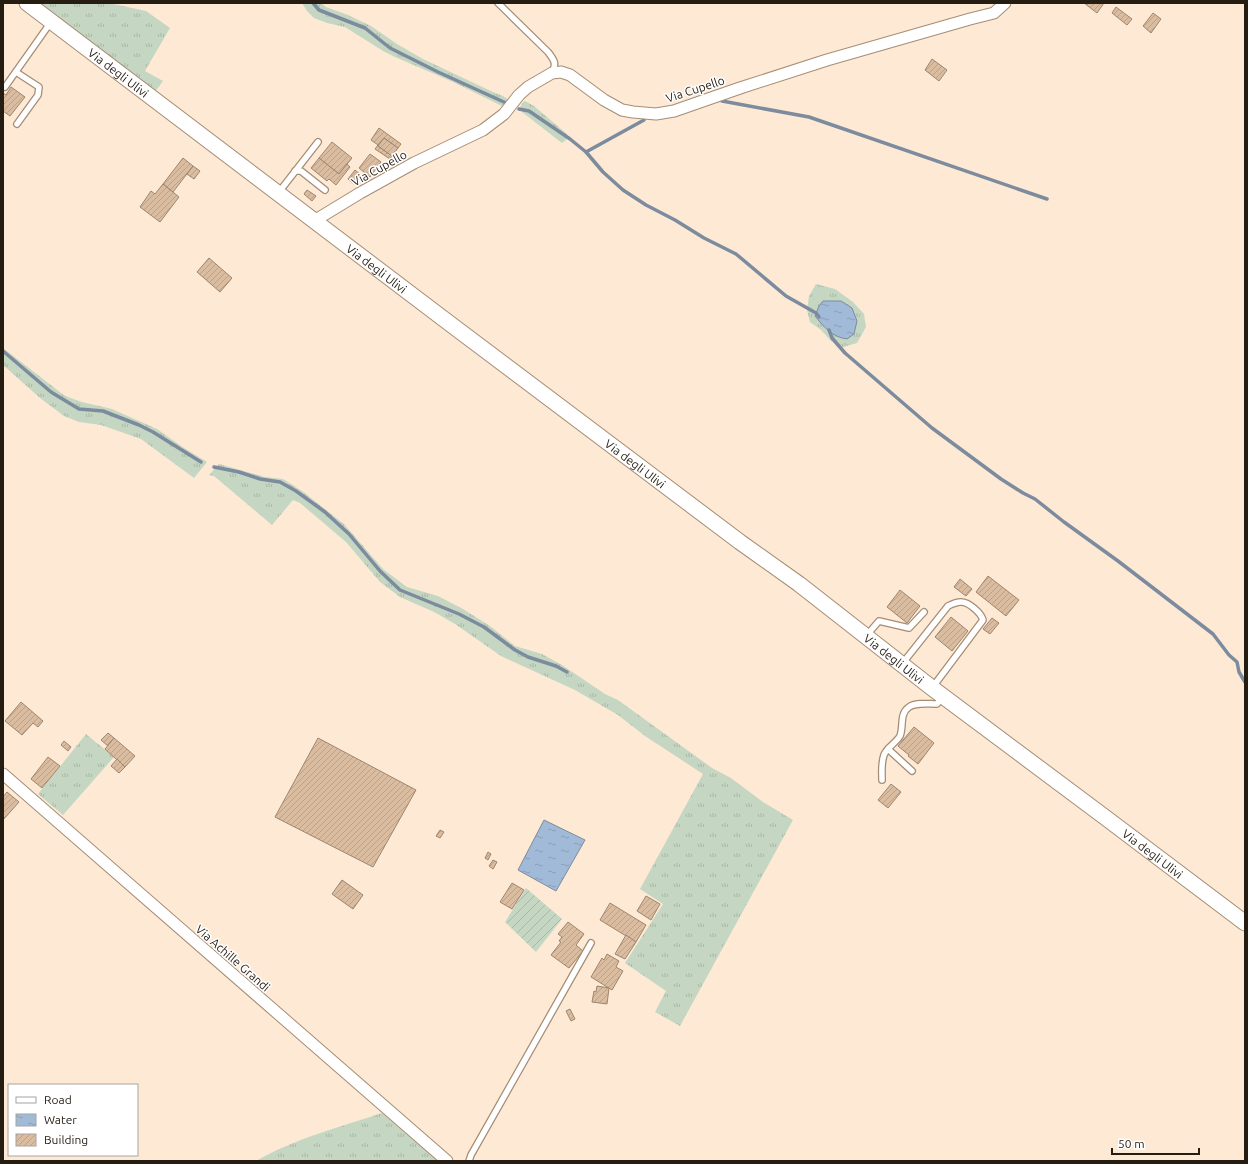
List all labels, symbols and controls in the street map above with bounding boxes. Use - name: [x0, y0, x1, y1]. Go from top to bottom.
- street label: Via degli Ulivi: [86, 45, 151, 100]
- street label: Via Cupello: [664, 73, 726, 105]
- street label: Via Cupello: [349, 148, 409, 188]
- street label: Via degli Ulivi: [344, 241, 410, 295]
- street label: Via degli Ulivi: [603, 436, 668, 490]
- street label: Via degli Ulivi: [862, 631, 927, 686]
- street label: Via degli Ulivi: [1120, 826, 1186, 880]
- street label: Via Achille Grandi: [193, 922, 273, 994]
- legend: [8, 1084, 138, 1156]
- text: Road: [44, 1093, 72, 1106]
- text: Water: [44, 1113, 77, 1126]
- scale bar: [1112, 1130, 1199, 1156]
- text: Building: [44, 1133, 88, 1146]
- text: 50 m: [1118, 1137, 1145, 1150]

